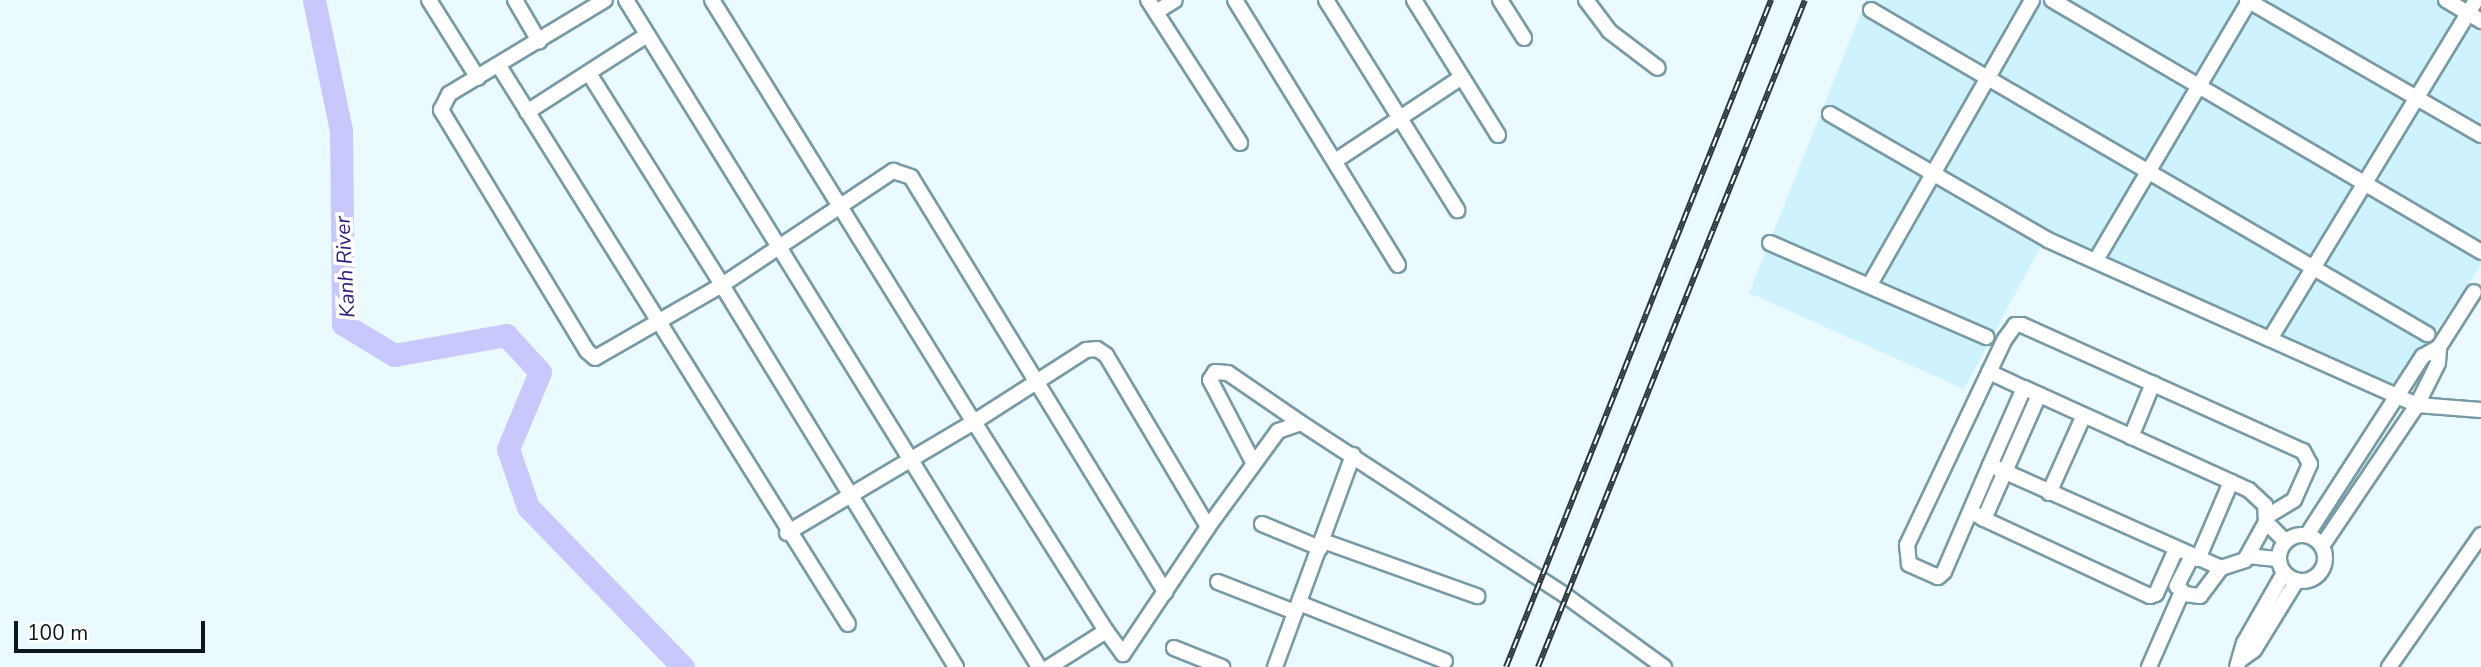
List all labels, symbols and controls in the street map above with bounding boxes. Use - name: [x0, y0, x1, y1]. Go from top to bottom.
- water label: Kanh River: [330, 216, 360, 318]
- scale bar: [18, 608, 208, 652]
- text: 100 m: [27, 619, 88, 647]

